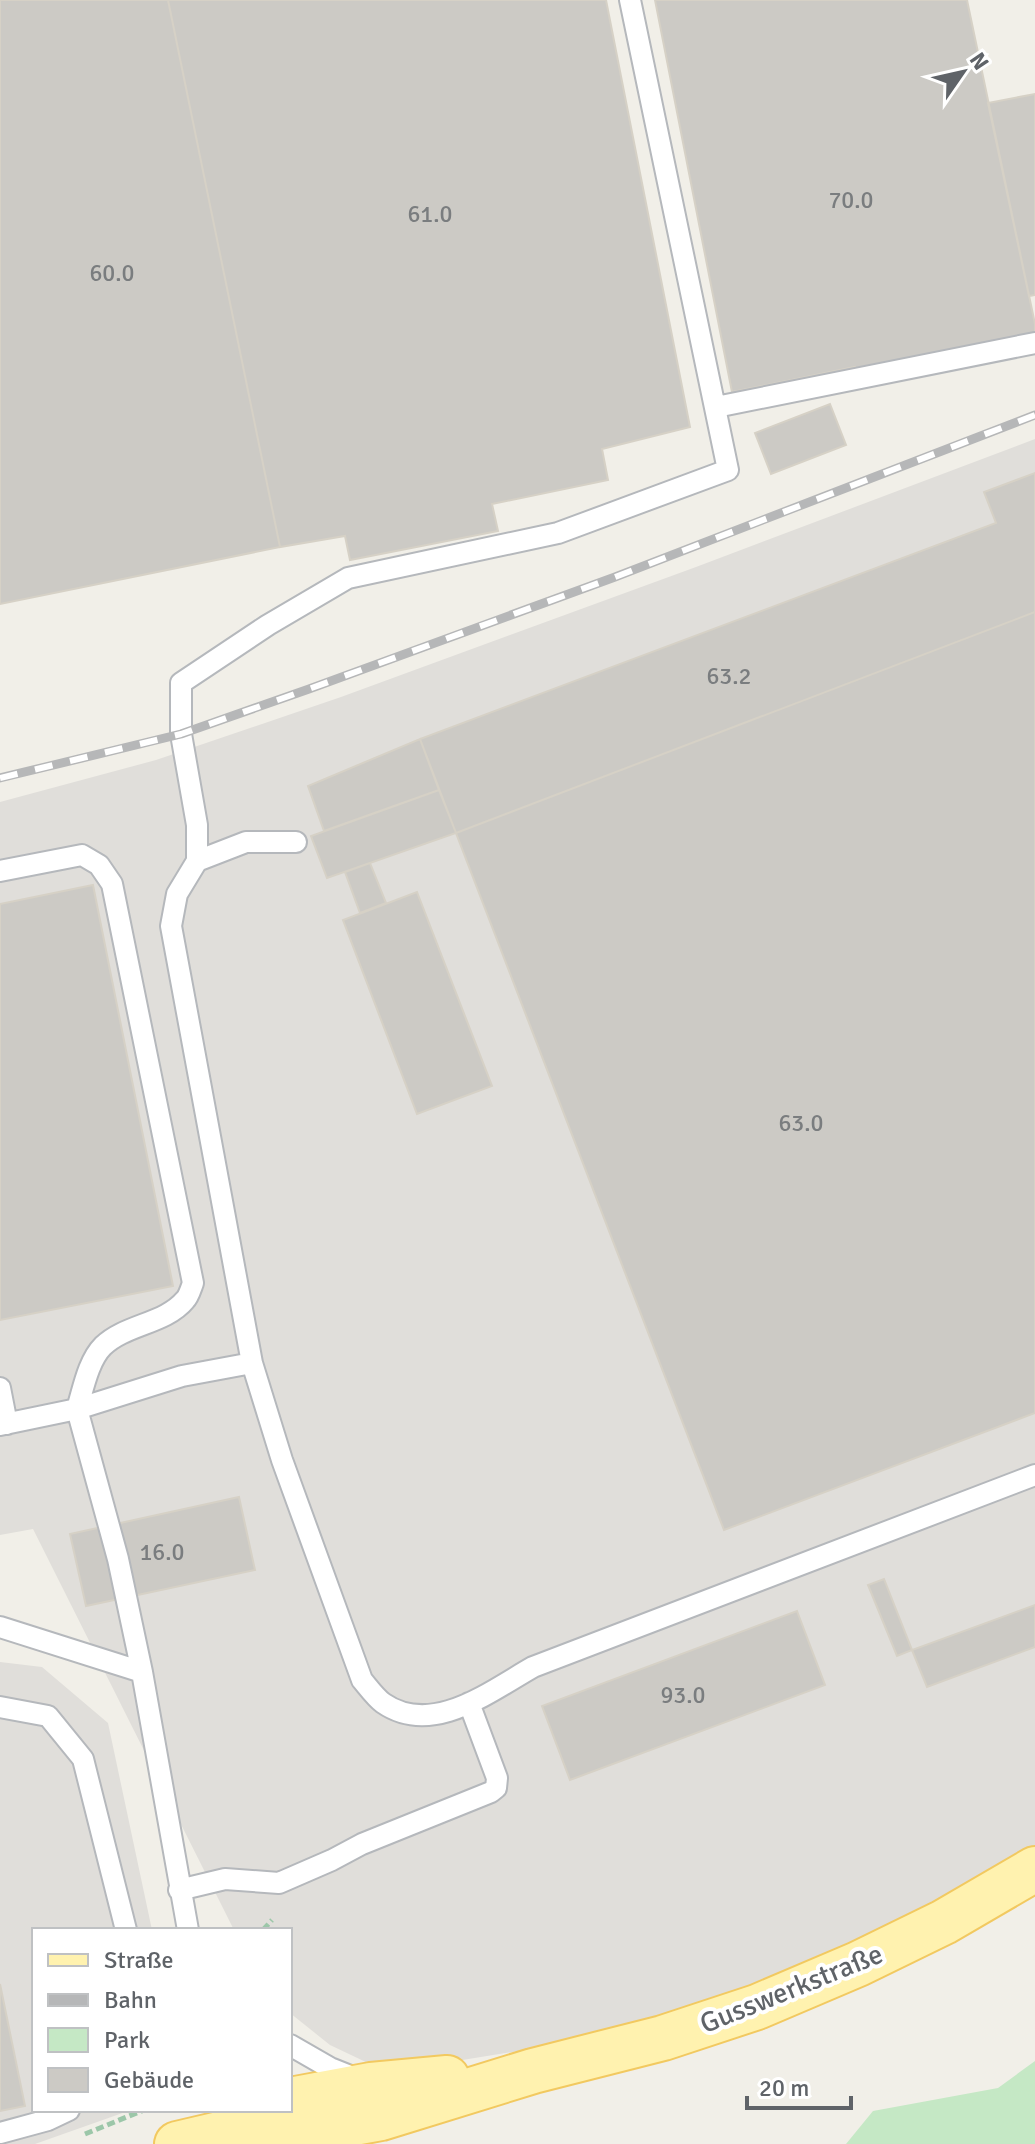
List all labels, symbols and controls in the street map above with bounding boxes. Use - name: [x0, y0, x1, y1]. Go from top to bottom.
- north arrow: [923, 32, 1003, 112]
- text: N: [964, 47, 995, 75]
- house number: 70.0: [828, 185, 874, 215]
- house number: 61.0: [407, 199, 453, 229]
- house number: 60.0: [89, 258, 135, 288]
- house number: 63.2: [706, 661, 752, 691]
- house number: 63.0: [778, 1108, 824, 1138]
- house number: 16.0: [139, 1537, 185, 1567]
- house number: 93.0: [660, 1680, 706, 1710]
- legend: [32, 1928, 292, 2112]
- street label: Gusswerkstraße: [695, 1937, 888, 2041]
- text: Straße: [104, 1945, 174, 1975]
- text: Bahn: [104, 1985, 157, 2015]
- text: Park: [104, 2025, 150, 2055]
- scale bar: [747, 2060, 851, 2110]
- text: Gebäude: [104, 2065, 194, 2095]
- text: 20 m: [759, 2073, 809, 2103]

